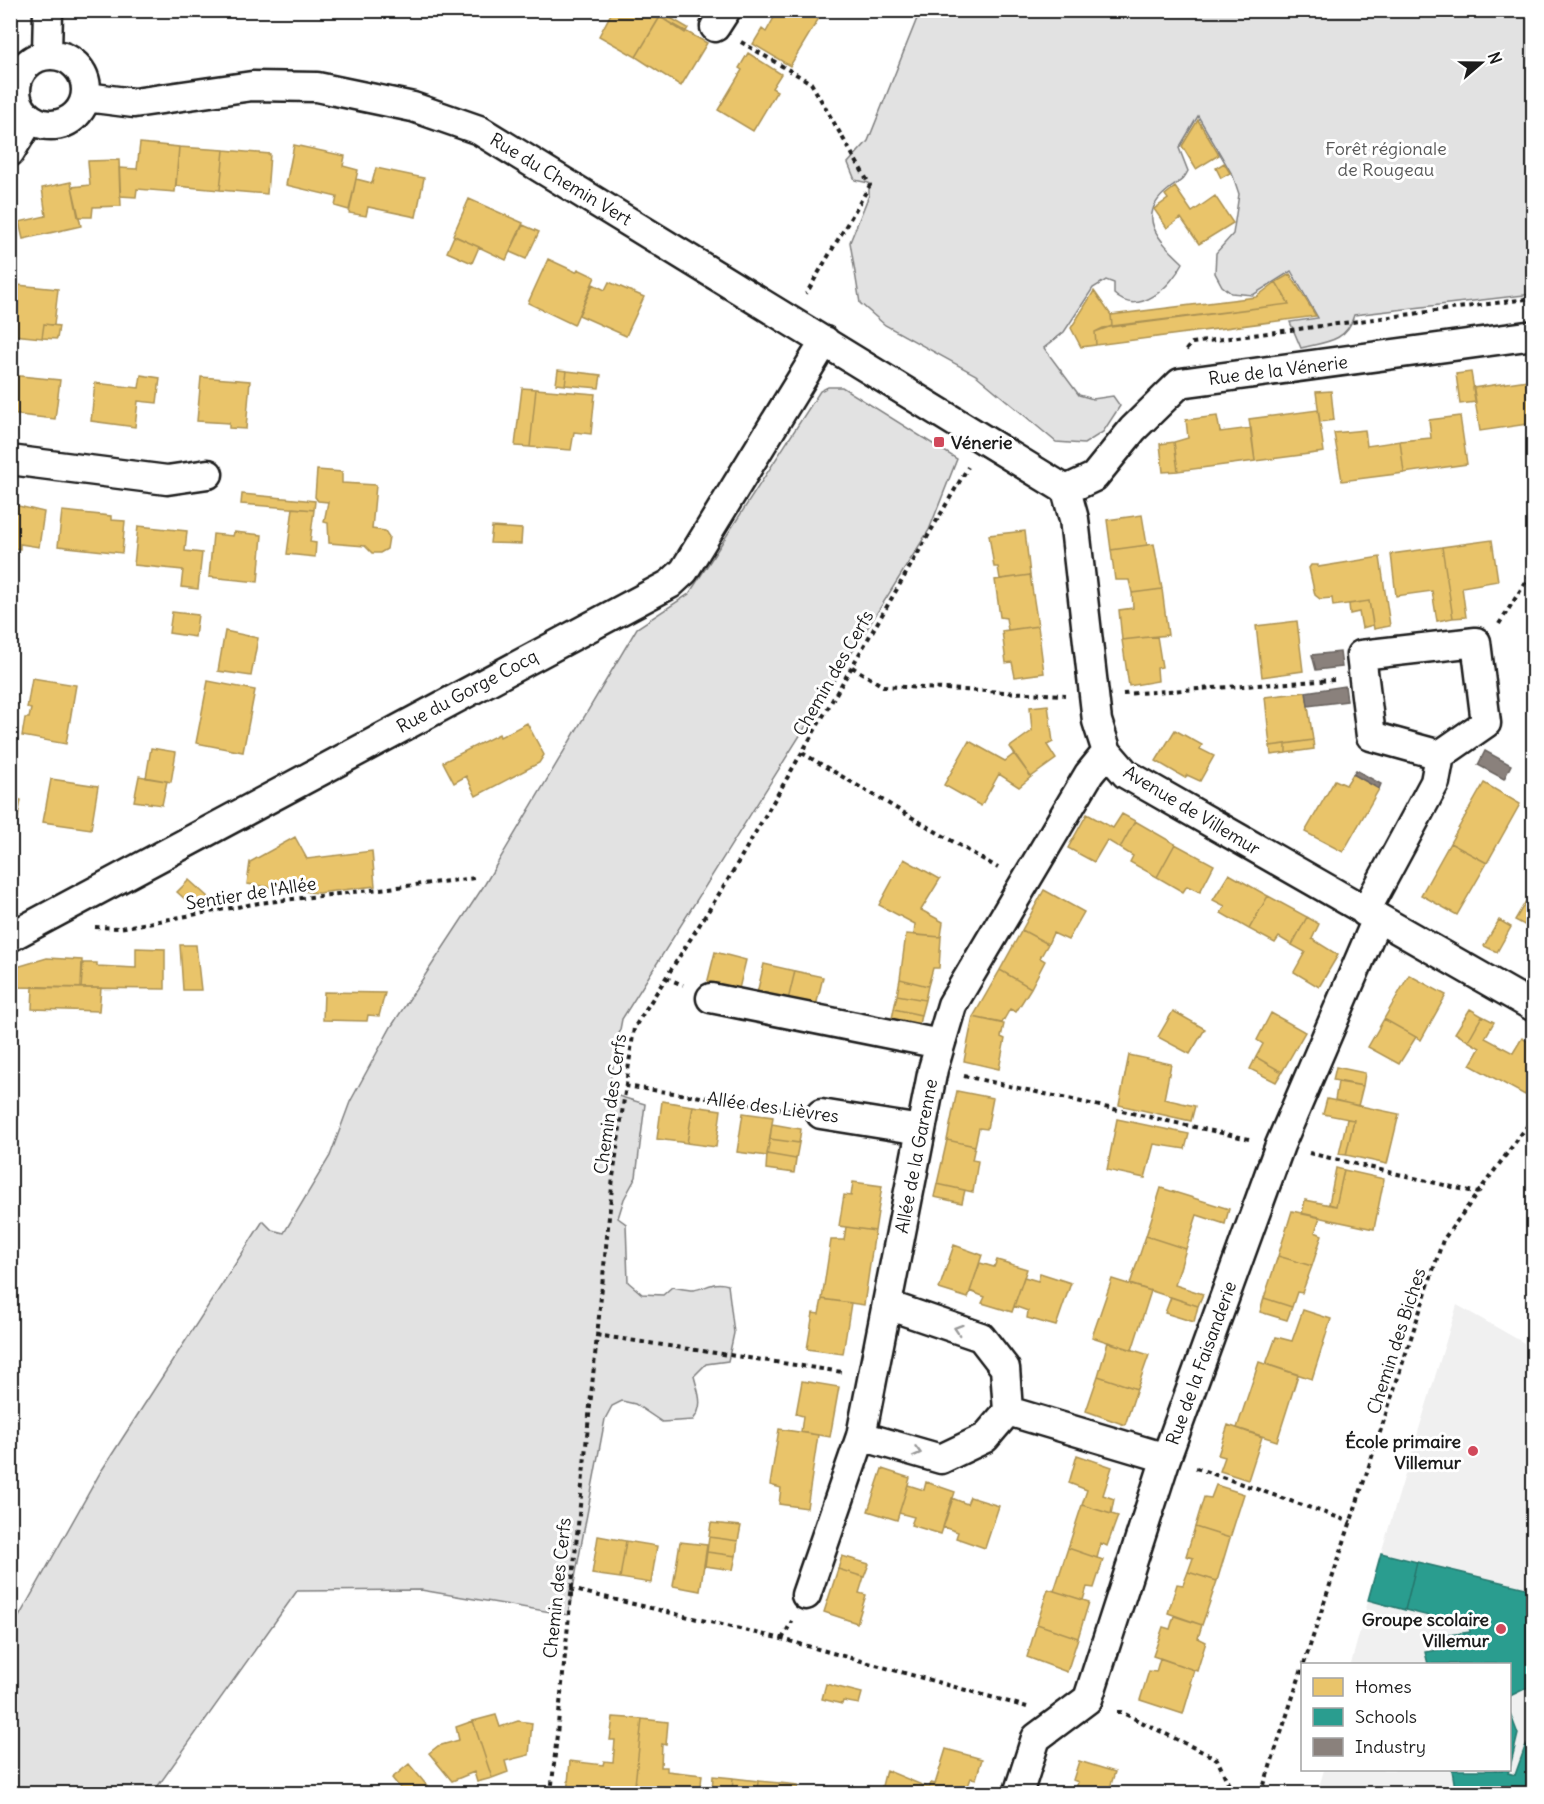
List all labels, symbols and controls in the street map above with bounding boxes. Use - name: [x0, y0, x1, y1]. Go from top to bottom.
- north arrow: [1451, 33, 1511, 93]
- text: N: [1484, 49, 1506, 66]
- street label: Rue du Chemin Vert: [486, 128, 636, 230]
- park label: Forêt régionale de Rougeau: [1325, 137, 1447, 181]
- street label: Rue de la Vénerie: [1207, 350, 1349, 390]
- place label: Vénerie: [951, 431, 1013, 454]
- marker: Vénerie: [932, 435, 946, 449]
- street label: Chemin des Cerfs: [788, 606, 878, 740]
- street label: Rue du Gorge Cocq: [393, 644, 541, 738]
- street label: Avenue de Villemur: [1119, 760, 1265, 860]
- street label: Sentier de l'Allée: [184, 871, 318, 915]
- street label: Chemin des Cerfs: [589, 1032, 631, 1176]
- street label: Allée de la Garenne: [890, 1077, 942, 1235]
- street label: Allée des Lièvres: [706, 1086, 840, 1128]
- street label: Chemin des Biches: [1362, 1265, 1430, 1417]
- street label: Rue de la Faisanderie: [1161, 1278, 1241, 1448]
- one-way arrow: [953, 1324, 964, 1337]
- place label: École primaire Villemur: [1345, 1430, 1462, 1474]
- marker: École primaire Villemur: [1466, 1444, 1480, 1458]
- one-way arrow: [911, 1445, 922, 1457]
- street label: Chemin des Cerfs: [538, 1516, 576, 1660]
- place label: Groupe scolaire Villemur: [1362, 1608, 1490, 1652]
- marker: Groupe scolaire Villemur: [1494, 1622, 1508, 1636]
- legend: [1301, 1663, 1511, 1771]
- text: Homes: [1355, 1675, 1412, 1698]
- text: Schools: [1355, 1705, 1417, 1728]
- text: Industry: [1355, 1735, 1426, 1758]

